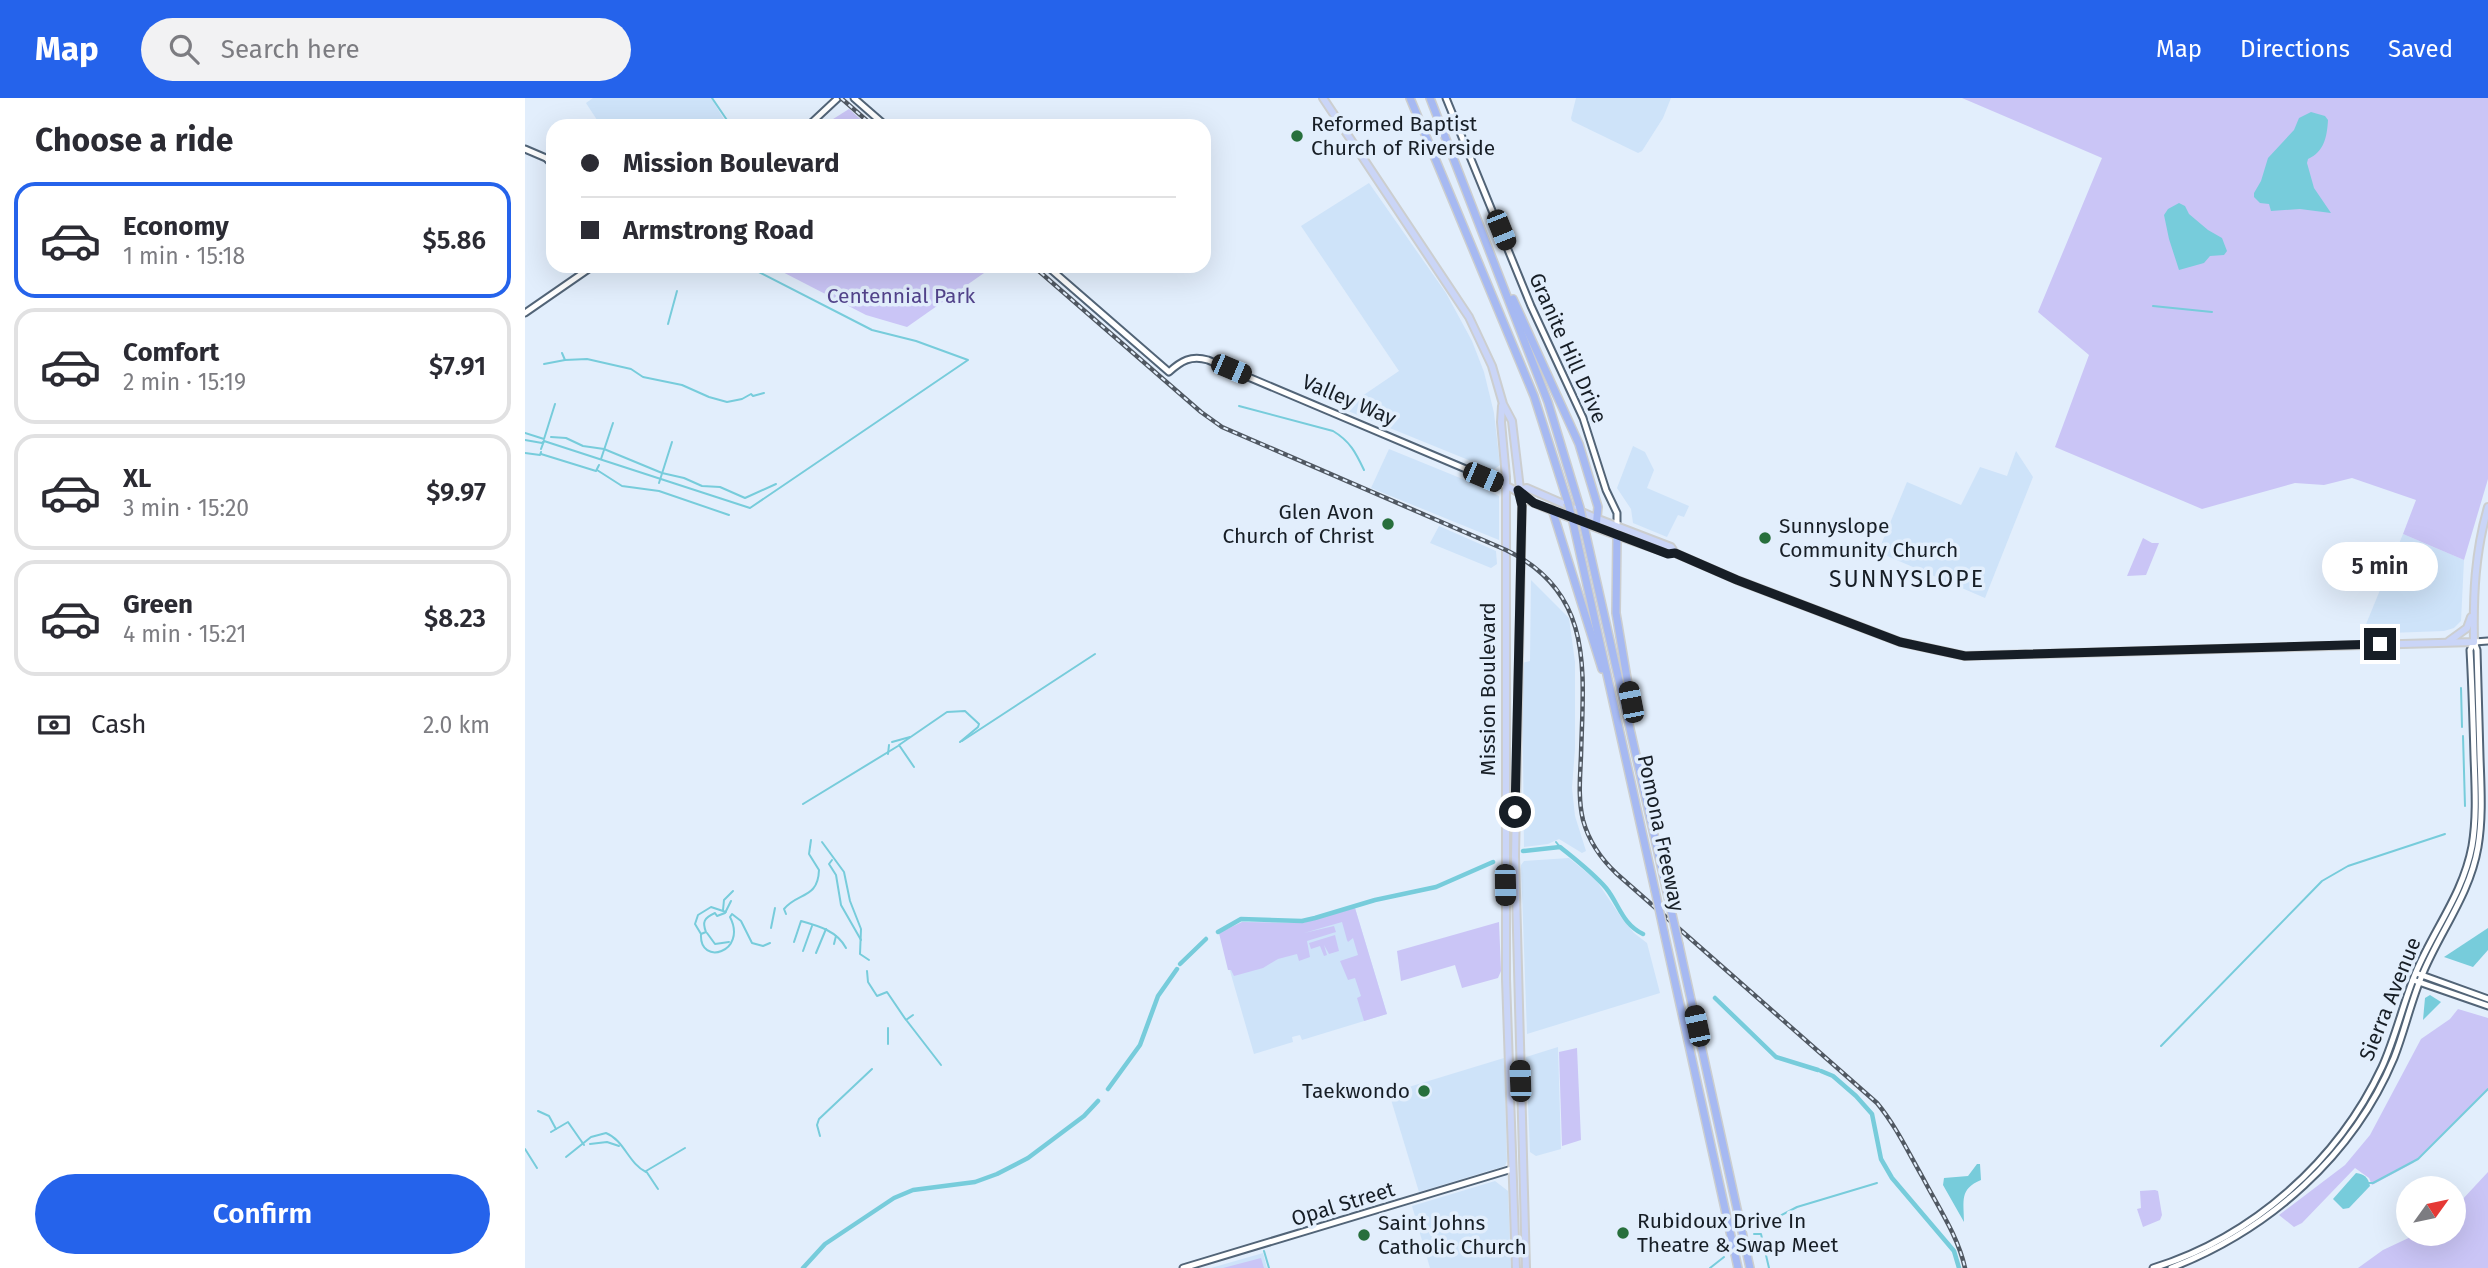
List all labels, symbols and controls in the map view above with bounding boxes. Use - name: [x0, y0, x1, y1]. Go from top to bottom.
- search box: [141, 18, 631, 81]
- text: Map: [35, 29, 99, 69]
- icon: search: [165, 30, 203, 68]
- text: Search here: [221, 34, 360, 65]
- text: Map: [2156, 35, 2202, 63]
- text: Directions: [2240, 35, 2350, 63]
- text: Saved: [2388, 35, 2453, 63]
- place label: Reformed Baptist Church of Riverside: [1311, 111, 1495, 161]
- text: Choose a ride: [35, 121, 233, 159]
- marker: Reformed Baptist Church of Riverside: [1289, 128, 1305, 144]
- text: Mission Boulevard: [623, 148, 839, 179]
- car: [1484, 207, 1519, 253]
- icon: car: [39, 209, 102, 272]
- text: Economy: [123, 211, 229, 242]
- text: Armstrong Road: [623, 215, 814, 246]
- text: $5.86: [423, 225, 486, 256]
- text: 1 min · 15:18: [123, 242, 245, 270]
- street label: Granite Hill Drive: [1523, 269, 1613, 427]
- park label: Centennial Park: [827, 283, 976, 309]
- icon: car: [39, 335, 102, 398]
- text: Comfort: [123, 337, 219, 368]
- text: $7.91: [429, 351, 486, 382]
- car: [1208, 351, 1255, 387]
- text: 2 min · 15:19: [123, 368, 246, 396]
- street label: Valley Way: [1298, 369, 1401, 432]
- car: [1460, 459, 1507, 495]
- icon: car: [39, 461, 102, 524]
- text: XL: [123, 463, 151, 494]
- text: $9.97: [426, 477, 486, 508]
- text: 3 min · 15:20: [123, 494, 249, 522]
- place label: Glen Avon Church of Christ: [1222, 499, 1374, 549]
- place label: Sunnyslope Community Church: [1779, 513, 1958, 563]
- marker: Glen Avon Church of Christ: [1380, 516, 1396, 532]
- marker: Sunnyslope Community Church: [1757, 530, 1773, 546]
- callout: 5 min: [2322, 542, 2438, 592]
- text: 5 min: [2351, 552, 2409, 580]
- district label: SUNNYSLOPE: [1829, 565, 1985, 593]
- icon: car: [39, 587, 102, 650]
- text: Green: [123, 589, 193, 620]
- street label: Mission Boulevard: [1475, 602, 1501, 776]
- text: $8.23: [424, 603, 486, 634]
- text: 4 min · 15:21: [123, 620, 247, 648]
- route end: [2364, 628, 2396, 660]
- car: [1617, 679, 1646, 725]
- icon: cash: [35, 706, 73, 744]
- text: Cash: [91, 709, 147, 740]
- text: 2.0 km: [423, 711, 490, 739]
- street label: Pomona Freeway: [1632, 752, 1690, 914]
- route start: [1499, 796, 1531, 828]
- car: [1495, 864, 1516, 906]
- street label: Sierra Avenue: [2353, 933, 2427, 1065]
- car: [1683, 1003, 1712, 1049]
- car: [1509, 1060, 1532, 1102]
- place label: Taekwondo: [1302, 1078, 1410, 1104]
- marker: Taekwondo: [1416, 1083, 1432, 1099]
- button: Confirm: [35, 1174, 490, 1254]
- street label: Opal Street: [1288, 1176, 1398, 1232]
- north arrow: [2396, 1176, 2466, 1246]
- map controls: [2396, 1176, 2466, 1246]
- place label: Rubidoux Drive In Theatre & Swap Meet: [1637, 1208, 1839, 1258]
- place label: Saint Johns Catholic Church: [1378, 1210, 1527, 1260]
- marker: Rubidoux Drive In Theatre & Swap Meet: [1615, 1225, 1631, 1241]
- marker: Saint Johns Catholic Church: [1356, 1227, 1372, 1243]

